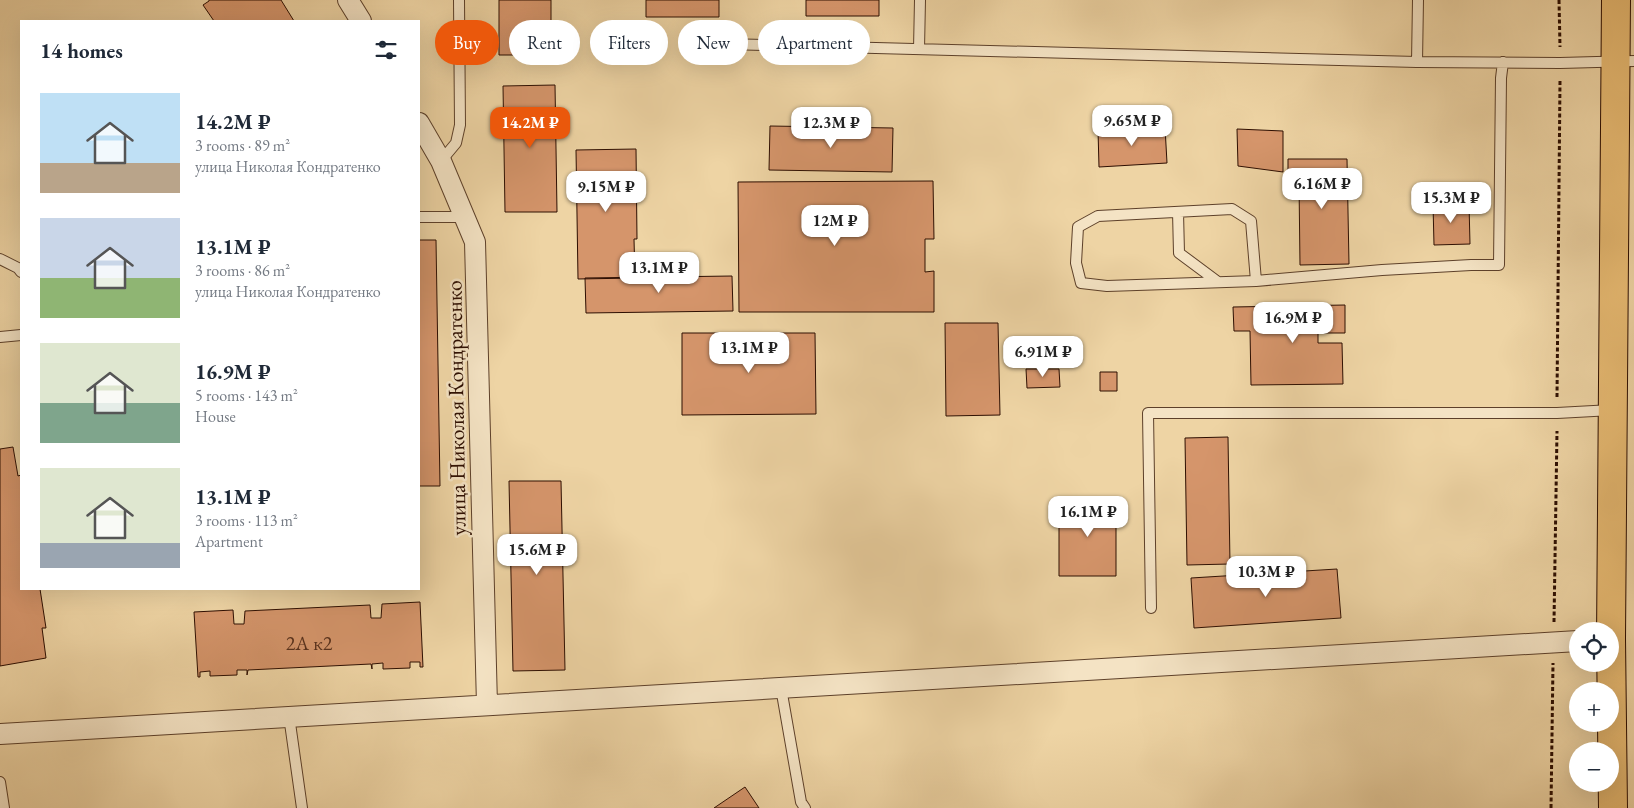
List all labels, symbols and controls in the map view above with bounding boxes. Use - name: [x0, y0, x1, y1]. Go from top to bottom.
- chip: Buy: [435, 20, 499, 65]
- chip: Rent: [509, 20, 580, 65]
- chip: Filters: [590, 20, 668, 65]
- chip: New: [678, 20, 748, 65]
- chip: Apartment: [758, 20, 870, 65]
- icon: filters: [372, 36, 400, 64]
- text: 14 homes: [40, 37, 123, 64]
- pin: 9.65M ₽: [1086, 104, 1178, 147]
- pin: 14.2M ₽: [484, 106, 576, 149]
- pin: 12.3M ₽: [785, 106, 877, 149]
- text: 14.2M ₽: [195, 108, 271, 135]
- text: 9.65M ₽: [1103, 110, 1161, 131]
- text: 14.2M ₽: [501, 112, 559, 133]
- text: 12.3M ₽: [802, 112, 860, 133]
- icon: home: [80, 113, 140, 173]
- text: 3 rooms · 89 m²: [195, 135, 290, 156]
- text: улица Николая Кондратенко: [195, 156, 381, 177]
- pin: 6.16M ₽: [1276, 168, 1368, 210]
- pin: 9.15M ₽: [560, 170, 652, 213]
- text: 6.16M ₽: [1293, 173, 1351, 194]
- text: 9.15M ₽: [577, 176, 635, 197]
- pin: 15.3M ₽: [1405, 182, 1497, 224]
- text: 15.3M ₽: [1422, 187, 1480, 208]
- pin: 12M ₽: [800, 204, 870, 247]
- text: 12M ₽: [812, 210, 858, 231]
- text: 13.1M ₽: [195, 233, 271, 260]
- icon: home: [80, 238, 140, 298]
- pin: 13.1M ₽: [613, 252, 705, 294]
- text: 13.1M ₽: [630, 257, 688, 278]
- text: 3 rooms · 86 m²: [195, 260, 290, 281]
- street label: улица Николая Кондратенко: [439, 280, 473, 536]
- text: улица Николая Кондратенко: [195, 281, 381, 302]
- pin: 16.9M ₽: [1247, 302, 1339, 344]
- text: 16.9M ₽: [1264, 307, 1322, 328]
- pin: 13.1M ₽: [703, 332, 795, 374]
- pin: 6.91M ₽: [997, 336, 1089, 378]
- text: 13.1M ₽: [720, 337, 778, 358]
- text: 6.91M ₽: [1014, 341, 1072, 362]
- text: 16.9M ₽: [195, 358, 271, 385]
- icon: home: [80, 363, 140, 423]
- text: 5 rooms · 143 m²: [195, 385, 298, 406]
- text: House: [195, 406, 236, 427]
- text: 13.1M ₽: [195, 483, 271, 510]
- icon: home: [80, 488, 140, 548]
- pin: 16.1M ₽: [1042, 496, 1134, 538]
- text: 16.1M ₽: [1059, 501, 1117, 522]
- text: 3 rooms · 113 m²: [195, 510, 298, 531]
- text: Apartment: [195, 531, 263, 552]
- pin: 15.6M ₽: [491, 534, 583, 576]
- text: 15.6M ₽: [508, 539, 566, 560]
- pin: 10.3M ₽: [1220, 556, 1312, 598]
- text: 10.3M ₽: [1237, 561, 1295, 582]
- map controls: [1569, 622, 1619, 792]
- button: locate: [1569, 622, 1619, 672]
- house number: 2А к2: [286, 630, 333, 656]
- button: +: [1569, 682, 1619, 732]
- button: −: [1569, 742, 1619, 792]

